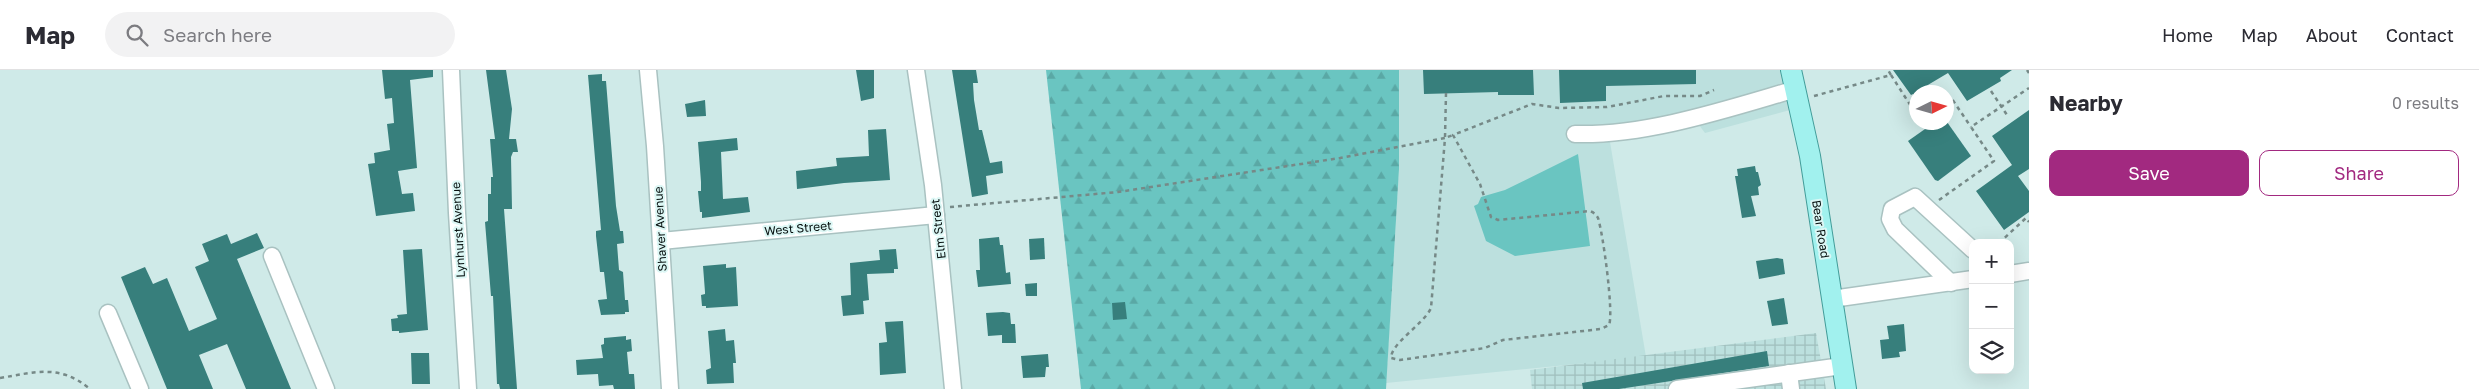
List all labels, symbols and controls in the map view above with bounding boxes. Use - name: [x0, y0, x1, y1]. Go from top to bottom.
- search box: [105, 12, 455, 57]
- text: Map: [25, 20, 75, 49]
- icon: search: [123, 21, 151, 49]
- text: Search here: [163, 23, 272, 46]
- text: Home: [2162, 24, 2213, 46]
- text: Map: [2241, 24, 2278, 46]
- text: About: [2306, 24, 2358, 46]
- text: Contact: [2386, 24, 2454, 46]
- north arrow: [1909, 85, 1954, 130]
- text: Nearby: [2049, 90, 2123, 116]
- text: 0 results: [2392, 93, 2459, 113]
- button: Save: [2049, 150, 2249, 196]
- button: Share: [2259, 150, 2459, 196]
- street label: Lynhurst Avenue: [448, 182, 468, 278]
- street label: Shaver Avenue: [650, 186, 670, 272]
- street label: Elm Street: [927, 198, 949, 260]
- street label: Bear Road: [1809, 199, 1833, 259]
- street label: West Street: [764, 218, 833, 238]
- map controls: [1969, 239, 2014, 374]
- button: +: [1969, 239, 2014, 284]
- button: −: [1969, 284, 2014, 329]
- button: layers: [1969, 329, 2014, 374]

